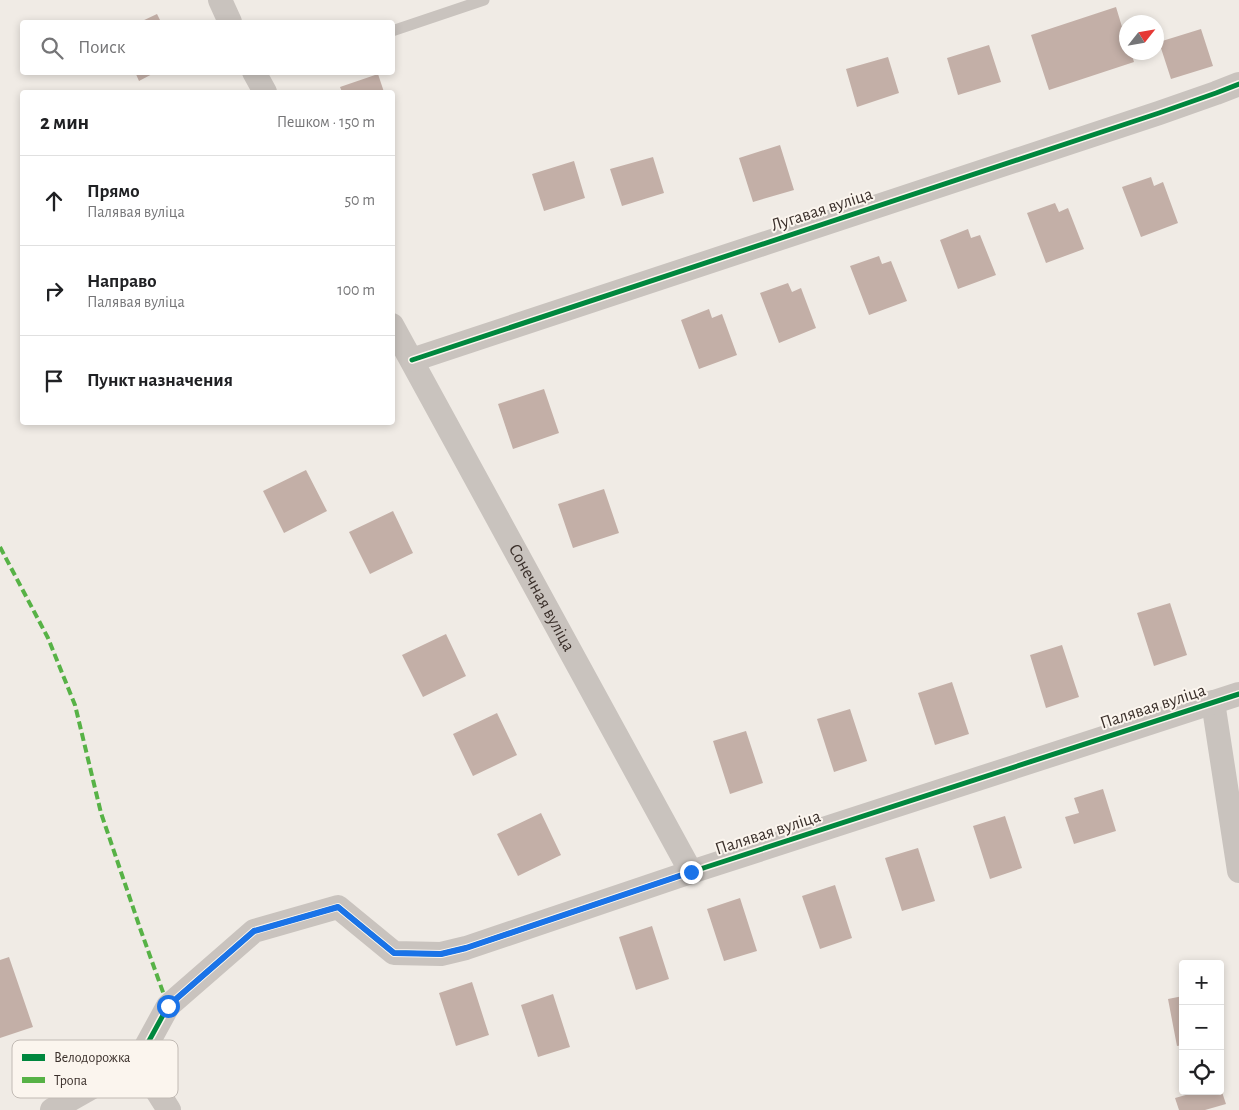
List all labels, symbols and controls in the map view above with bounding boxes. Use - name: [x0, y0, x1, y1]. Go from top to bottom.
- north arrow: [1119, 15, 1164, 60]
- search box: [20, 20, 395, 75]
- icon: search: [38, 34, 66, 62]
- text: Поиск: [78, 38, 125, 57]
- text: 2 мин: [40, 112, 89, 133]
- text: Пешком · 150 m: [277, 114, 375, 130]
- text: Прямо: [87, 182, 140, 201]
- street label: Лугавая вуліца: [769, 185, 875, 235]
- icon: ahead: [40, 187, 68, 215]
- text: 50 m: [344, 192, 375, 208]
- text: Палявая вуліца: [87, 204, 185, 220]
- text: Направо: [87, 272, 157, 291]
- icon: right: [40, 277, 68, 305]
- text: 100 m: [337, 282, 375, 298]
- text: Палявая вуліца: [87, 294, 185, 310]
- icon: arrive: [40, 367, 68, 395]
- text: Пункт назначения: [87, 371, 233, 390]
- street label: Сонечная вуліца: [505, 541, 578, 655]
- street label: Палявая вуліца: [1098, 681, 1208, 733]
- street label: Палявая вуліца: [713, 807, 823, 859]
- route end: [680, 861, 703, 884]
- map controls: [1179, 960, 1224, 1095]
- button: +: [1179, 960, 1224, 1005]
- route start: [157, 995, 180, 1018]
- button: −: [1179, 1005, 1224, 1050]
- legend: [12, 1040, 178, 1098]
- button: locate: [1179, 1050, 1224, 1095]
- text: Велодорожка: [54, 1051, 131, 1065]
- text: Тропа: [54, 1074, 88, 1088]

